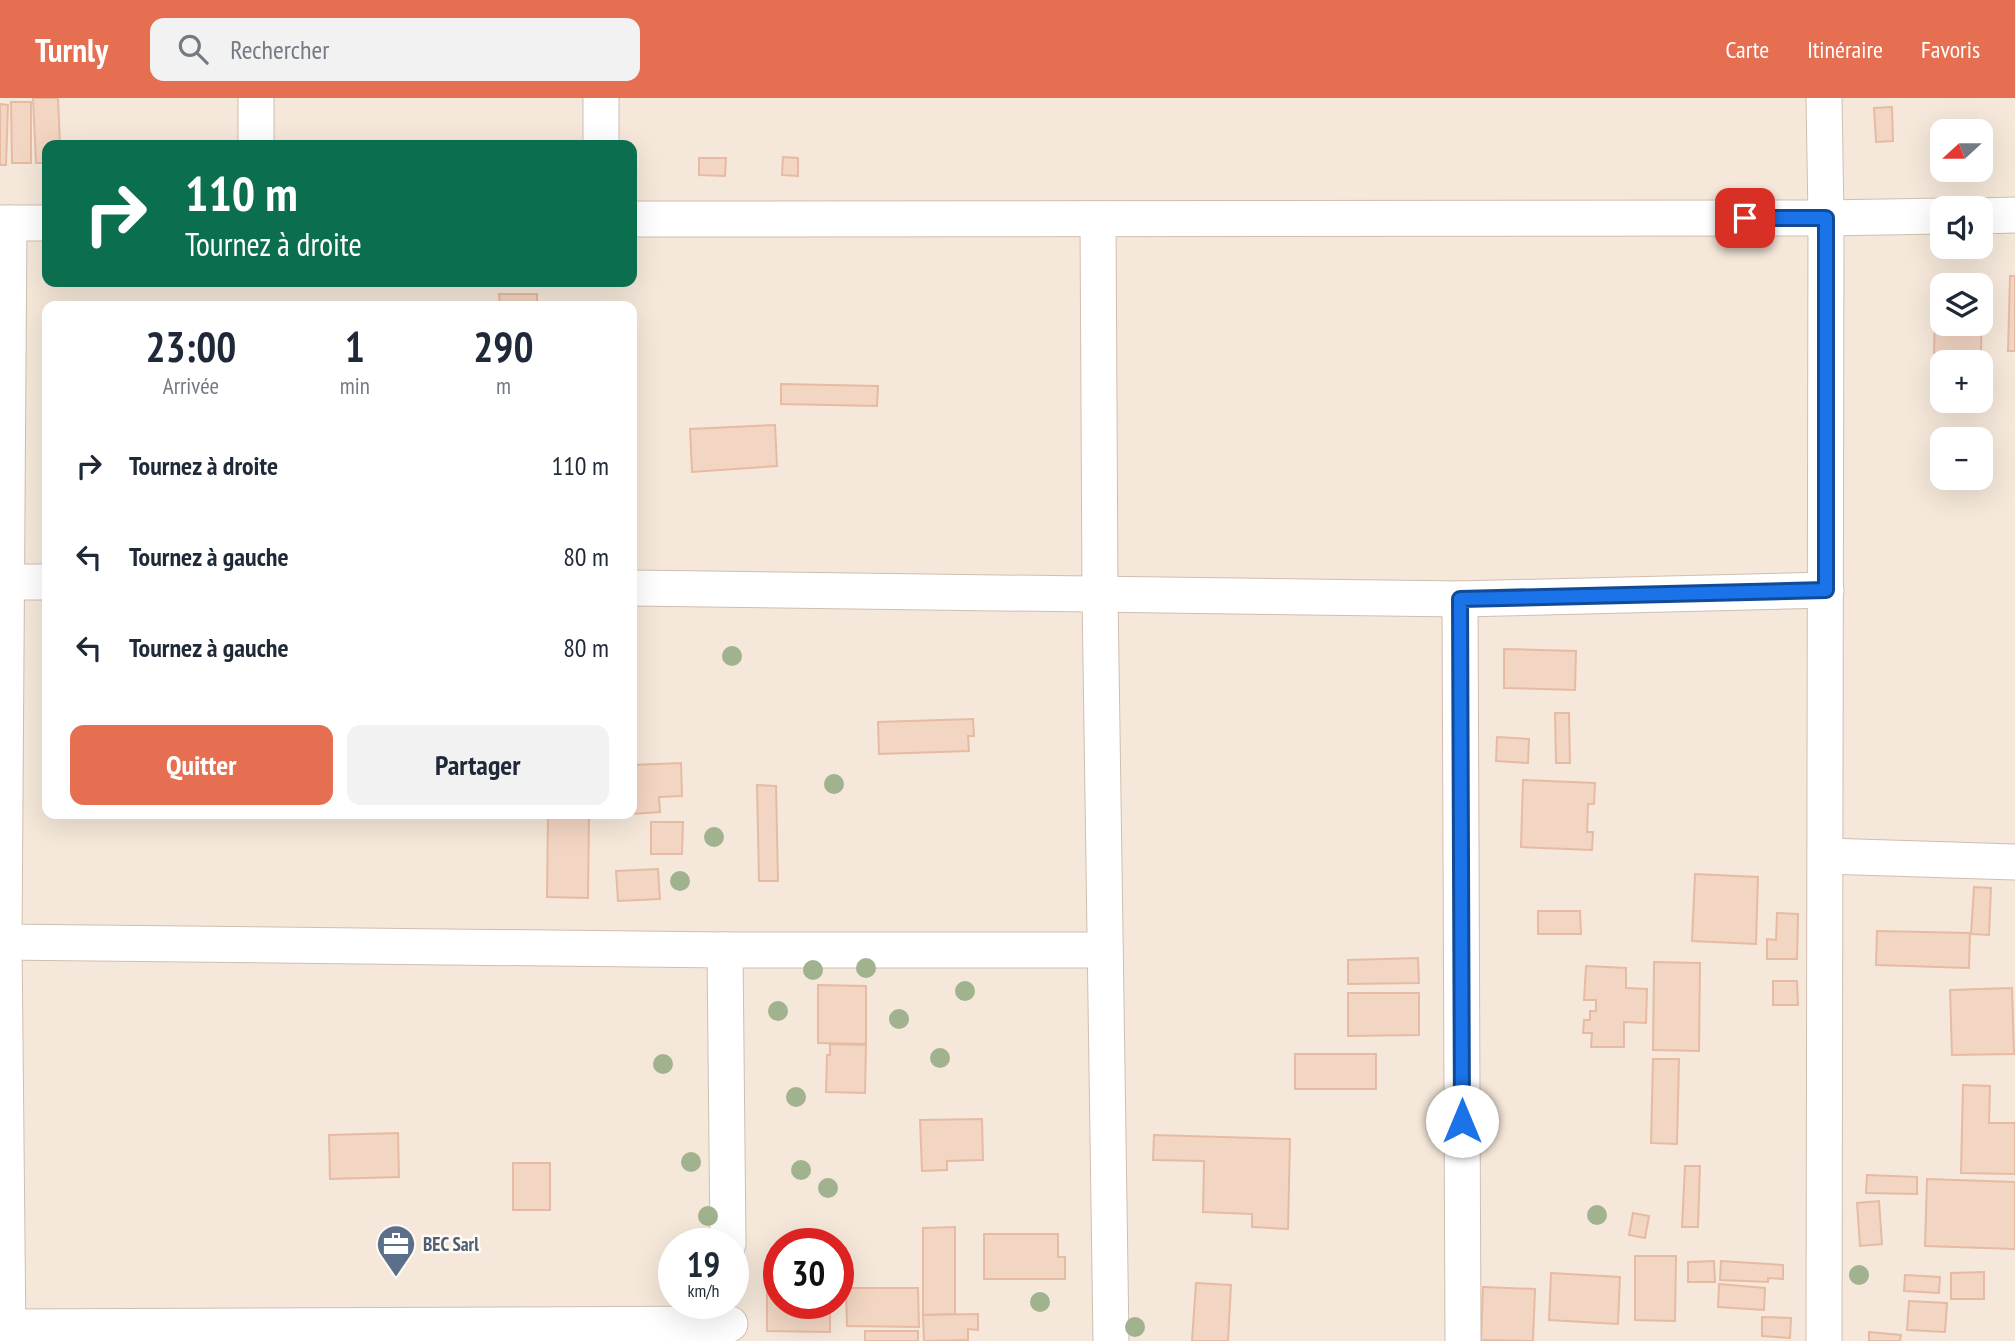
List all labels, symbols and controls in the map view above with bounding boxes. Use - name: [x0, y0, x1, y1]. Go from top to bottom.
- search box: [150, 18, 640, 81]
- text: Turnly: [35, 28, 108, 71]
- icon: search: [174, 30, 212, 68]
- text: Rechercher: [230, 33, 329, 66]
- text: Carte: [1725, 34, 1769, 65]
- text: Itinéraire: [1807, 34, 1883, 65]
- text: Favoris: [1921, 34, 1980, 65]
- north arrow: [1930, 119, 1993, 182]
- map controls: [1930, 119, 1993, 490]
- text: 110 m: [185, 161, 298, 225]
- icon: right: [70, 168, 161, 259]
- pin: [1715, 188, 1775, 248]
- button: sound: [1930, 196, 1993, 259]
- icon: arrive: [1726, 199, 1764, 237]
- text: Tournez à droite: [185, 223, 362, 265]
- button: layers: [1930, 273, 1993, 336]
- text: 23:00: [145, 319, 236, 374]
- text: 1: [345, 319, 365, 374]
- text: 290: [473, 319, 534, 374]
- button: +: [1930, 350, 1993, 413]
- text: Arrivée: [163, 371, 219, 400]
- text: min: [340, 371, 370, 400]
- text: m: [496, 371, 511, 400]
- button: −: [1930, 427, 1993, 490]
- icon: right: [70, 447, 108, 485]
- text: Tournez à droite: [129, 449, 278, 482]
- text: 110 m: [551, 449, 609, 482]
- icon: left: [70, 538, 108, 576]
- text: Tournez à gauche: [129, 540, 289, 573]
- text: 80 m: [563, 540, 609, 573]
- icon: left: [70, 629, 108, 667]
- text: Tournez à gauche: [129, 631, 289, 664]
- text: 80 m: [563, 631, 609, 664]
- button: Quitter: [70, 725, 333, 805]
- button: Partager: [347, 725, 609, 805]
- position arrow: [1425, 1084, 1499, 1158]
- office icon: BEC Sarl: [375, 1223, 417, 1278]
- speed limit sign: 30: [763, 1228, 854, 1319]
- place label: BEC Sarl: [423, 1232, 479, 1256]
- text: 19: [687, 1241, 720, 1287]
- text: km/h: [688, 1279, 719, 1302]

